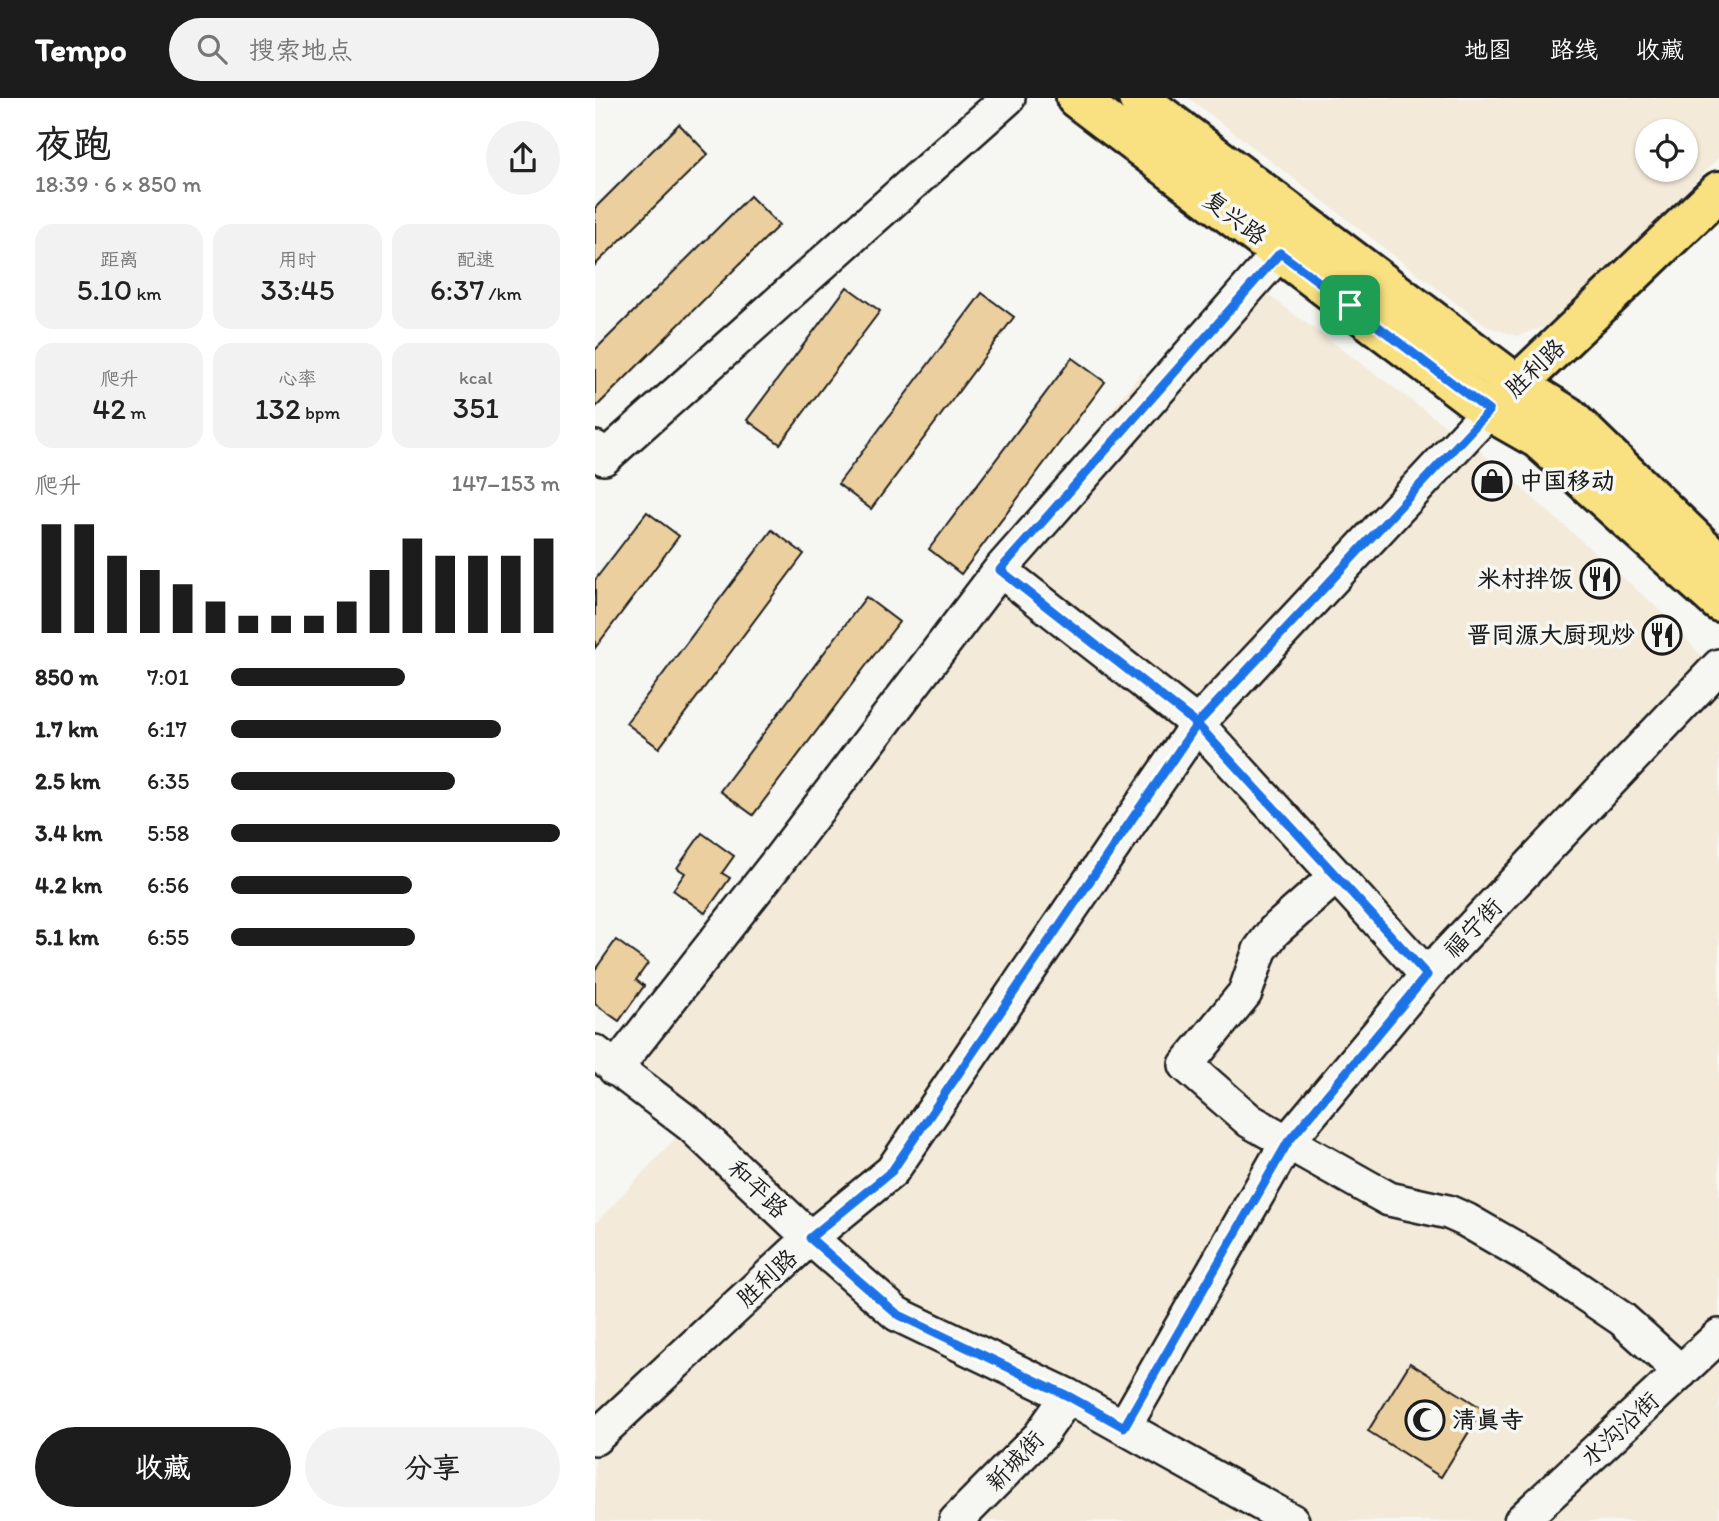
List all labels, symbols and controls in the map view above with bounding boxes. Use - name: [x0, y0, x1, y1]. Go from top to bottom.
- search box: [169, 18, 659, 81]
- text: Tempo: [35, 30, 127, 69]
- icon: search: [193, 30, 231, 68]
- text: 搜索地点: [249, 34, 353, 66]
- text: 地图: [1464, 35, 1512, 64]
- text: 路线: [1550, 35, 1598, 64]
- text: 收藏: [1636, 35, 1684, 64]
- map controls: [1635, 119, 1698, 182]
- button: locate: [1635, 119, 1698, 182]
- text: 夜跑: [35, 121, 111, 167]
- button: share: [486, 121, 560, 195]
- text: 18:39 · 6 × 850 m: [35, 170, 201, 198]
- street label: 复兴路: [1198, 184, 1273, 251]
- text: 距离: [100, 248, 138, 271]
- text: 用时: [278, 248, 317, 271]
- text: 配速: [457, 248, 495, 271]
- text: 5.10: [77, 271, 132, 308]
- text: 33:45: [261, 271, 334, 308]
- text: 6:37: [430, 271, 484, 308]
- pin: [1320, 275, 1380, 335]
- text: km: [132, 282, 162, 305]
- text: /km: [484, 282, 522, 305]
- icon: arrive: [1331, 286, 1369, 324]
- street label: 胜利路: [1499, 332, 1571, 403]
- text: kcal: [459, 366, 493, 389]
- text: 爬升: [100, 367, 138, 390]
- text: 心率: [278, 367, 317, 390]
- text: 351: [453, 389, 499, 426]
- text: 42: [92, 390, 126, 427]
- text: 132: [255, 390, 301, 427]
- text: m: [126, 401, 146, 424]
- text: bpm: [301, 401, 340, 424]
- shop icon: 中国移动: [1471, 460, 1513, 502]
- place label: 中国移动: [1519, 466, 1615, 495]
- text: 147–153 m: [451, 469, 560, 497]
- text: 爬升: [35, 471, 81, 499]
- restaurant icon: 米村拌饭: [1579, 558, 1621, 600]
- place label: 米村拌饭: [1477, 564, 1573, 593]
- restaurant icon: 晋同源大厨现炒: [1641, 614, 1683, 656]
- place label: 晋同源大厨现炒: [1467, 620, 1635, 649]
- text: 850 m: [35, 663, 98, 691]
- text: 7:01: [147, 663, 189, 691]
- text: 1.7 km: [35, 715, 98, 743]
- text: 6:17: [147, 715, 187, 743]
- text: 2.5 km: [35, 767, 100, 795]
- text: 6:35: [147, 767, 189, 795]
- text: 3.4 km: [35, 819, 103, 847]
- text: 5:58: [147, 819, 189, 847]
- text: 4.2 km: [35, 871, 102, 899]
- text: 6:56: [147, 871, 189, 899]
- street label: 福宁街: [1437, 892, 1508, 964]
- text: 5.1 km: [35, 923, 99, 951]
- text: 6:55: [147, 923, 189, 951]
- street label: 和平路: [722, 1153, 794, 1224]
- street label: 胜利路: [730, 1242, 803, 1313]
- street label: 水沟沿街: [1575, 1385, 1665, 1472]
- mosque icon: 清真寺: [1404, 1399, 1446, 1441]
- place label: 清真寺: [1452, 1405, 1524, 1434]
- street label: 新城街: [979, 1424, 1050, 1497]
- button: 收藏: [35, 1427, 291, 1507]
- button: 分享: [305, 1427, 560, 1507]

